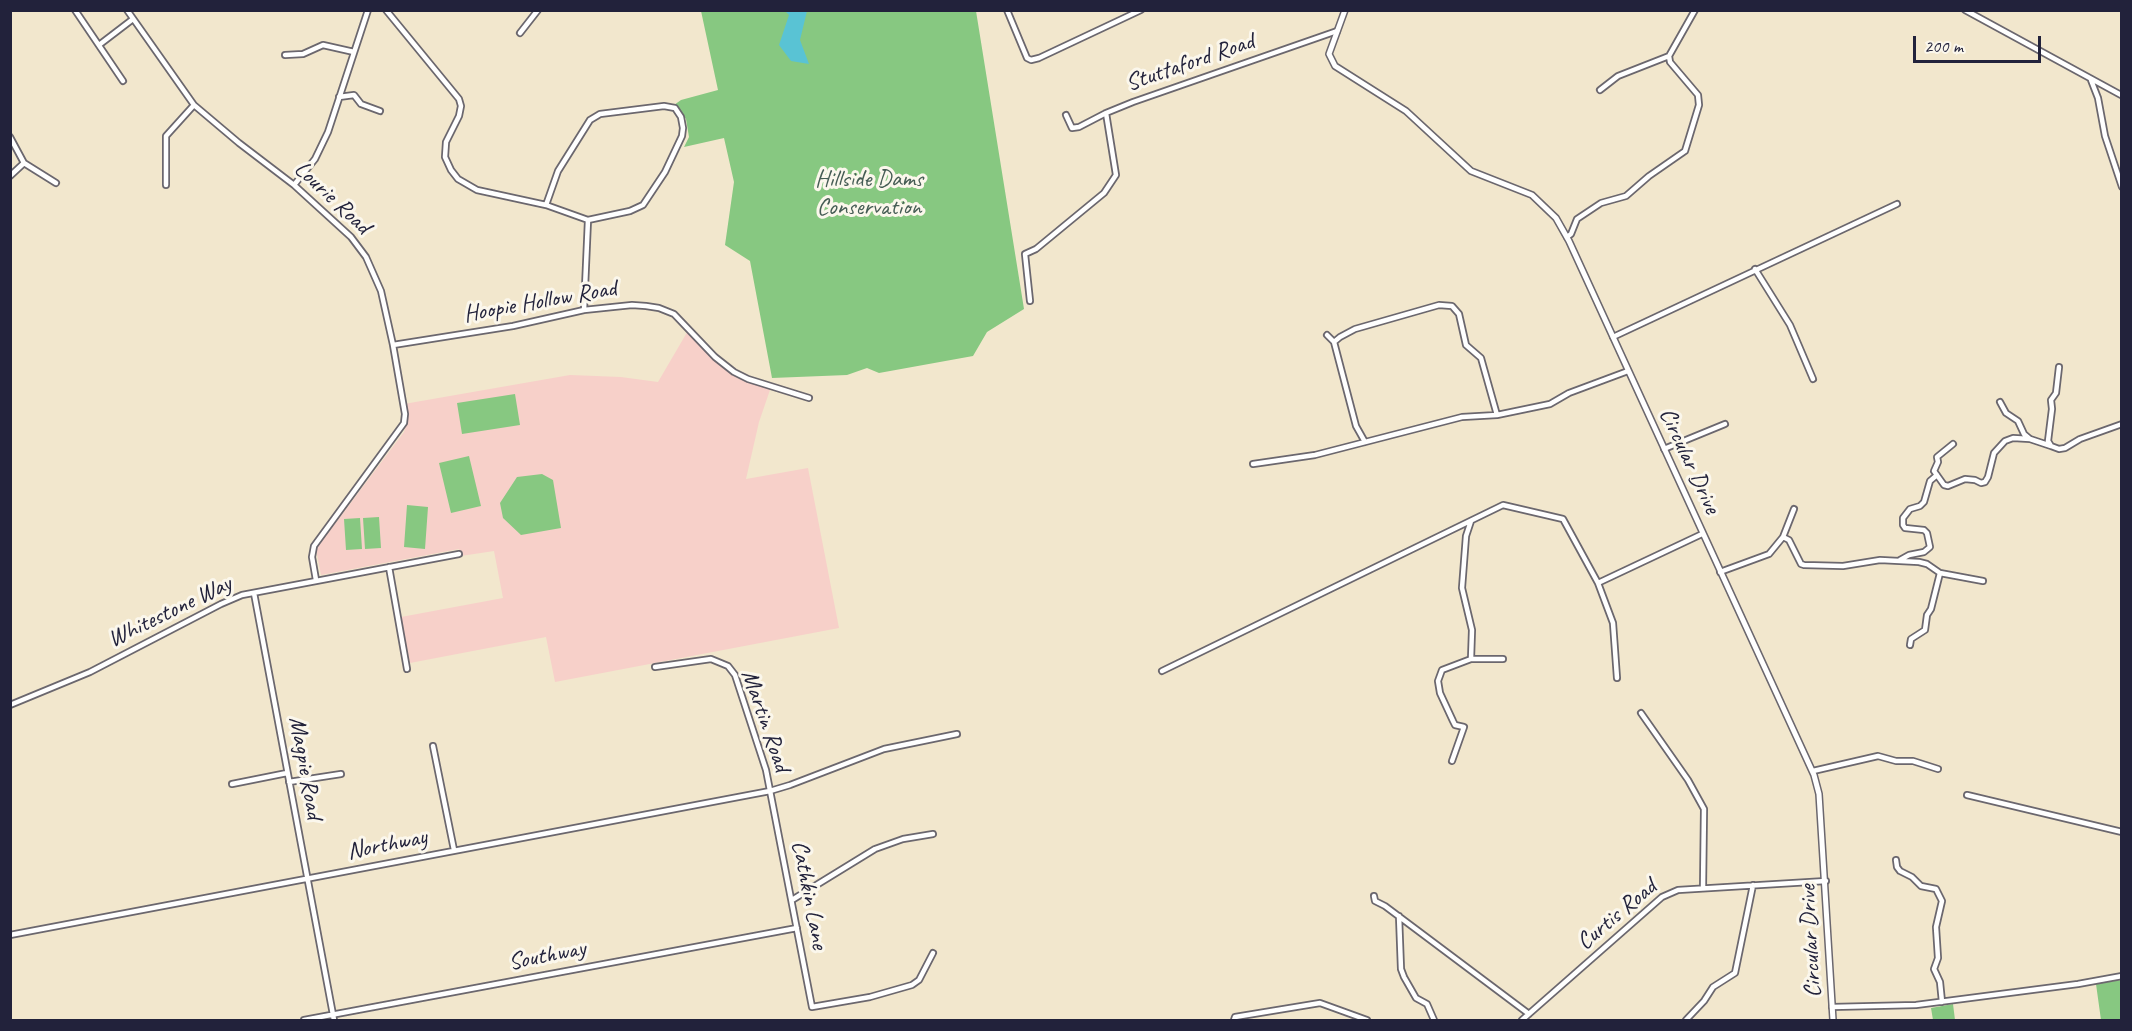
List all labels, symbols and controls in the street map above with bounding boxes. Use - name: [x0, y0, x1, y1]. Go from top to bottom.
- scale bar: [1916, 24, 2044, 62]
- street label: Stuttaford Road: [1122, 28, 1258, 98]
- text: 200 m: [1924, 35, 1963, 57]
- street label: Lourie Road: [288, 155, 376, 241]
- park label: Hillside Dams Conservation: [815, 166, 923, 222]
- street label: Hoopie Hollow Road: [461, 274, 619, 330]
- street label: Circular Drive: [1652, 404, 1726, 518]
- street label: Whitestone Way: [104, 570, 236, 654]
- street label: Martin Road: [734, 666, 796, 776]
- street label: Magpie Road: [282, 714, 328, 822]
- street label: Northway: [345, 823, 429, 867]
- street label: Cathkin Lane: [784, 838, 834, 952]
- street label: Curtis Road: [1571, 873, 1663, 957]
- street label: Circular Drive: [1794, 884, 1828, 998]
- street label: Southway: [506, 934, 588, 978]

